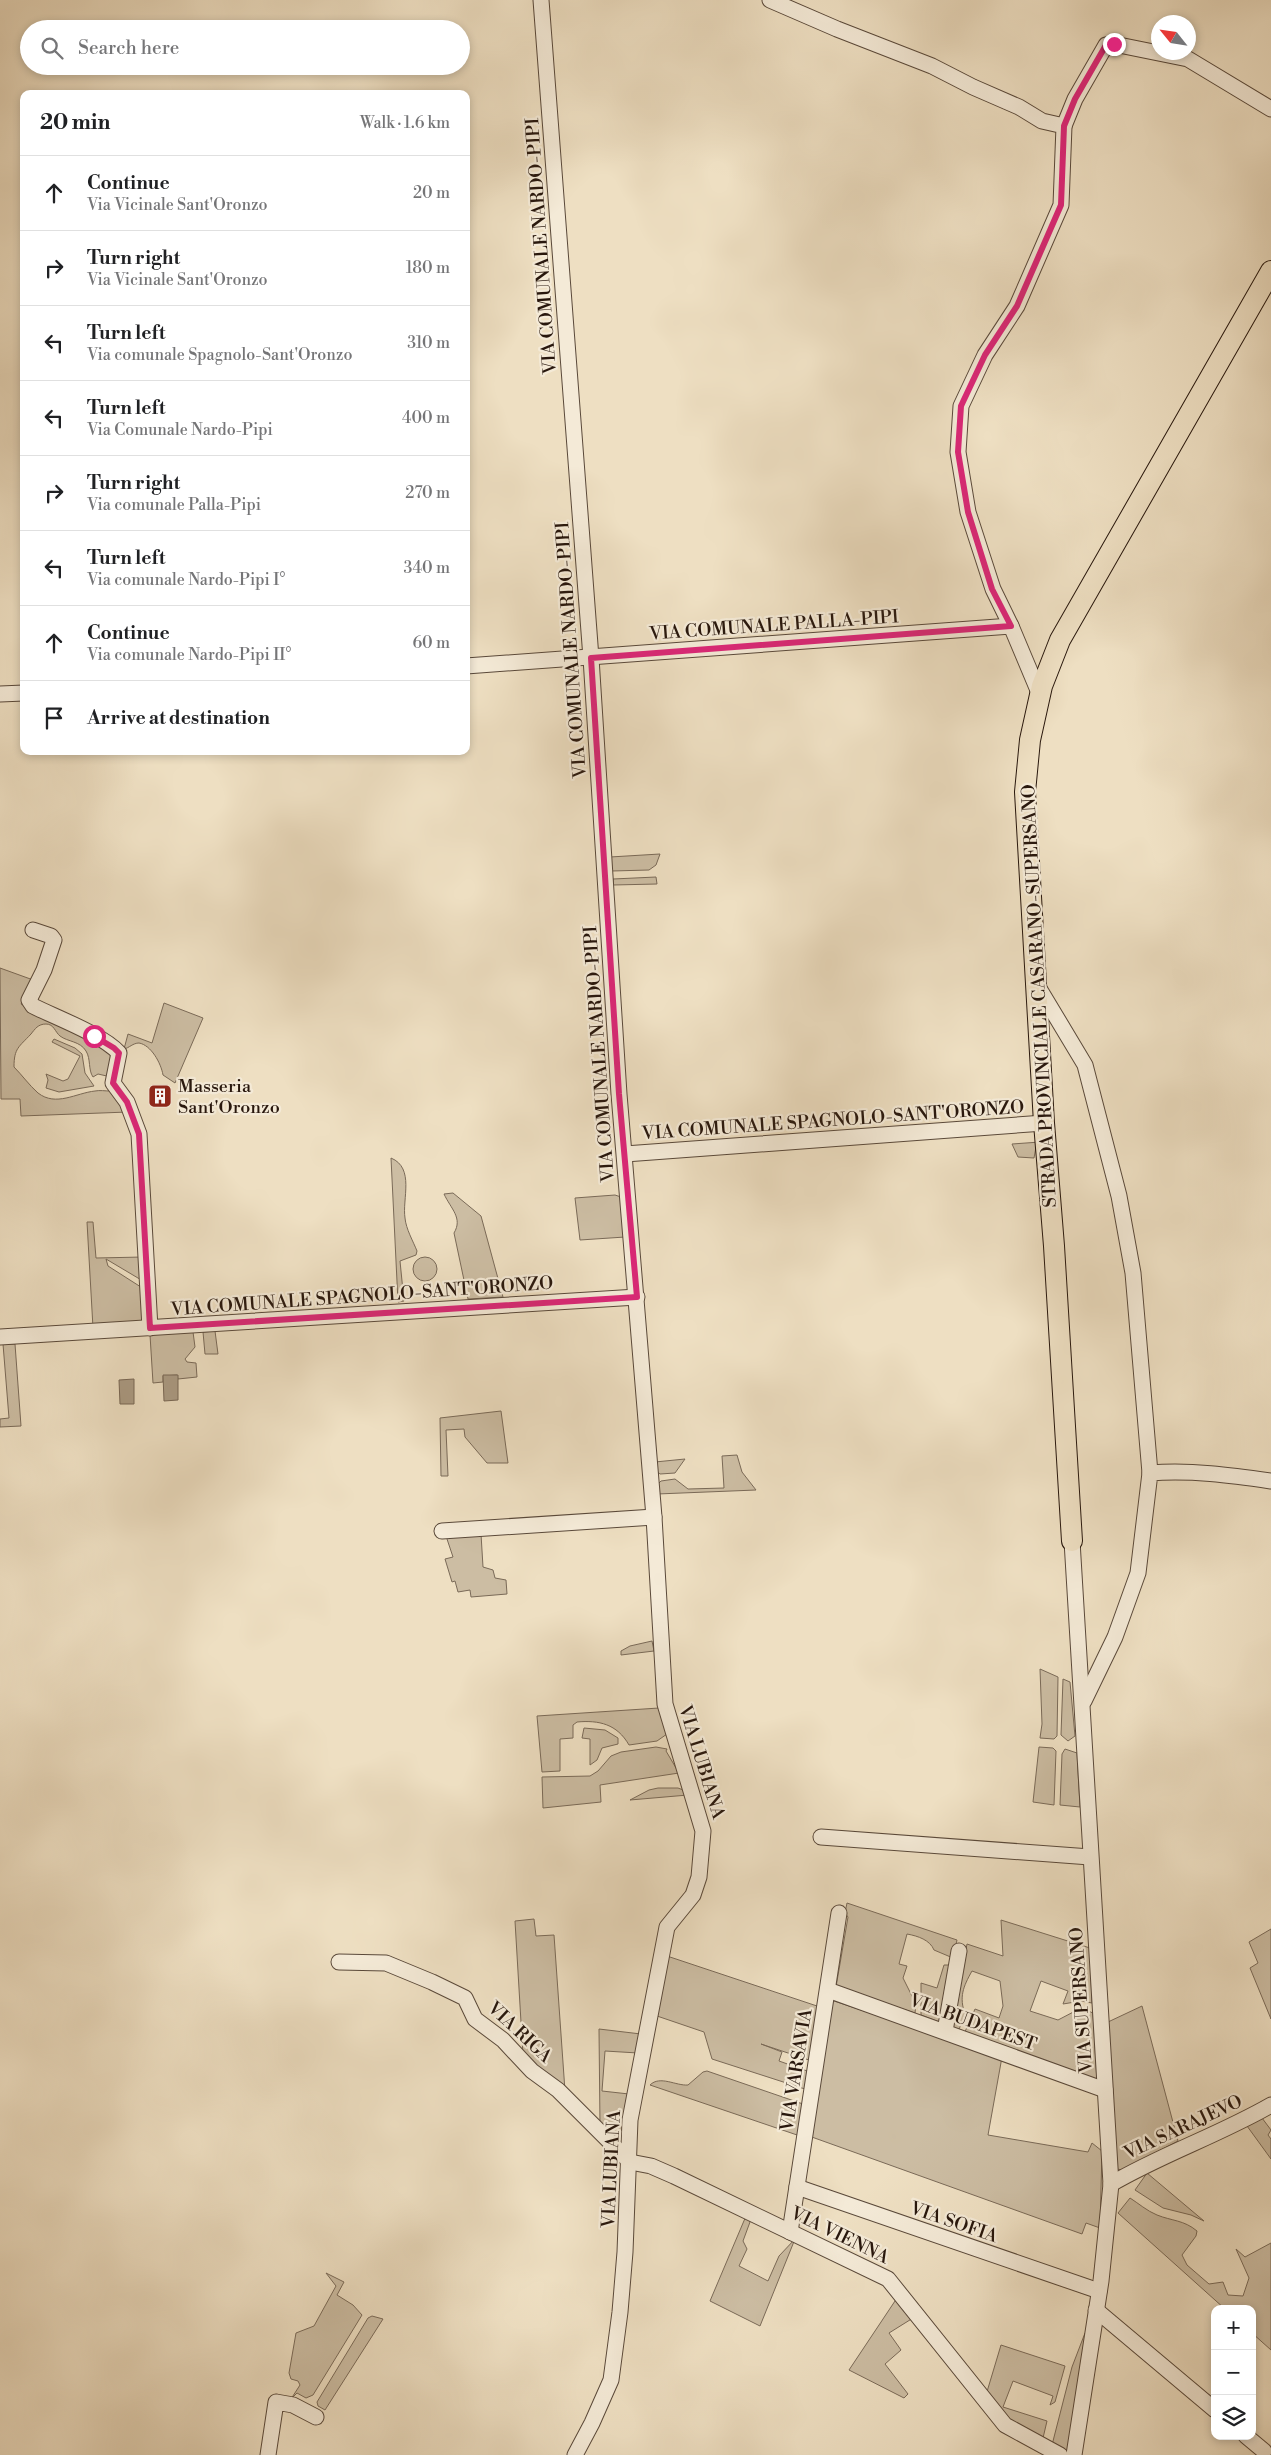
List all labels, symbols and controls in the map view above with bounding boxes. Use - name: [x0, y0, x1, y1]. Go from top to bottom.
- north arrow: [1151, 15, 1196, 60]
- search box: [20, 20, 470, 75]
- route end: [1103, 33, 1126, 56]
- icon: search: [38, 34, 66, 62]
- text: Search here: [78, 36, 179, 60]
- text: 20 min: [40, 110, 110, 136]
- text: Walk · 1.6 km: [360, 113, 450, 133]
- street label: VIA COMUNALE NARDO-PIPI: [521, 117, 562, 376]
- text: Continue: [87, 171, 170, 195]
- icon: ahead: [40, 179, 68, 207]
- text: 20 m: [413, 183, 450, 203]
- text: Via Vicinale Sant'Oronzo: [87, 195, 268, 215]
- text: Turn right: [87, 246, 180, 270]
- icon: right: [40, 254, 68, 282]
- text: 180 m: [406, 258, 450, 278]
- text: Via Vicinale Sant'Oronzo: [87, 270, 268, 290]
- text: Turn left: [87, 321, 166, 345]
- icon: left: [40, 329, 68, 357]
- text: 310 m: [407, 333, 450, 353]
- text: Via comunale Spagnolo-Sant'Oronzo: [87, 345, 352, 365]
- text: Turn left: [87, 396, 166, 420]
- icon: left: [40, 404, 68, 432]
- text: 400 m: [402, 408, 450, 428]
- text: Via Comunale Nardo-Pipi: [87, 420, 273, 440]
- text: Turn right: [87, 471, 180, 495]
- icon: right: [40, 479, 68, 507]
- text: 270 m: [405, 483, 450, 503]
- text: Via comunale Palla-Pipi: [87, 495, 261, 515]
- street label: VIA COMUNALE NARDO-PIPI: [551, 521, 592, 780]
- text: Turn left: [87, 546, 166, 570]
- icon: left: [40, 554, 68, 582]
- text: 340 m: [403, 558, 450, 578]
- text: Via comunale Nardo-Pipi I°: [87, 570, 285, 590]
- street label: VIA COMUNALE PALLA-PIPI: [648, 605, 900, 646]
- text: Continue: [87, 621, 170, 645]
- icon: ahead: [40, 629, 68, 657]
- text: 60 m: [412, 633, 450, 653]
- text: Via comunale Nardo-Pipi II°: [87, 645, 291, 665]
- icon: arrive: [40, 704, 68, 732]
- text: Arrive at destination: [87, 706, 270, 730]
- street label: STRADA PROVINCIALE CASARANO-SUPERSANO: [1017, 784, 1062, 1208]
- street label: VIA COMUNALE NARDO-PIPI: [579, 925, 620, 1184]
- route start: [83, 1025, 106, 1048]
- place label: Masseria Sant'Oronzo: [178, 1075, 280, 1119]
- building icon: Masseria Sant'Oronzo: [147, 1083, 173, 1109]
- street label: VIA COMUNALE SPAGNOLO-SANT'ORONZO: [640, 1096, 1025, 1145]
- street label: VIA COMUNALE SPAGNOLO-SANT'ORONZO: [169, 1272, 554, 1321]
- street label: VIA LUBIANA: [673, 1701, 730, 1822]
- street label: VIA SUPERSANO: [1065, 1926, 1098, 2075]
- street label: VIA BUDAPEST: [905, 1988, 1040, 2056]
- street label: VIA RIGA: [482, 1996, 557, 2068]
- street label: VIA VARSAVIA: [775, 2007, 818, 2134]
- street label: VIA SARAJEVO: [1119, 2090, 1246, 2165]
- street label: VIA LUBIANA: [597, 2109, 626, 2229]
- street label: VIA SOFIA: [906, 2196, 1001, 2248]
- street label: VIA VIENNA: [786, 2201, 893, 2270]
- map controls: [1211, 2305, 1256, 2440]
- button: +: [1211, 2305, 1256, 2350]
- button: −: [1211, 2350, 1256, 2395]
- button: layers: [1211, 2395, 1256, 2440]

